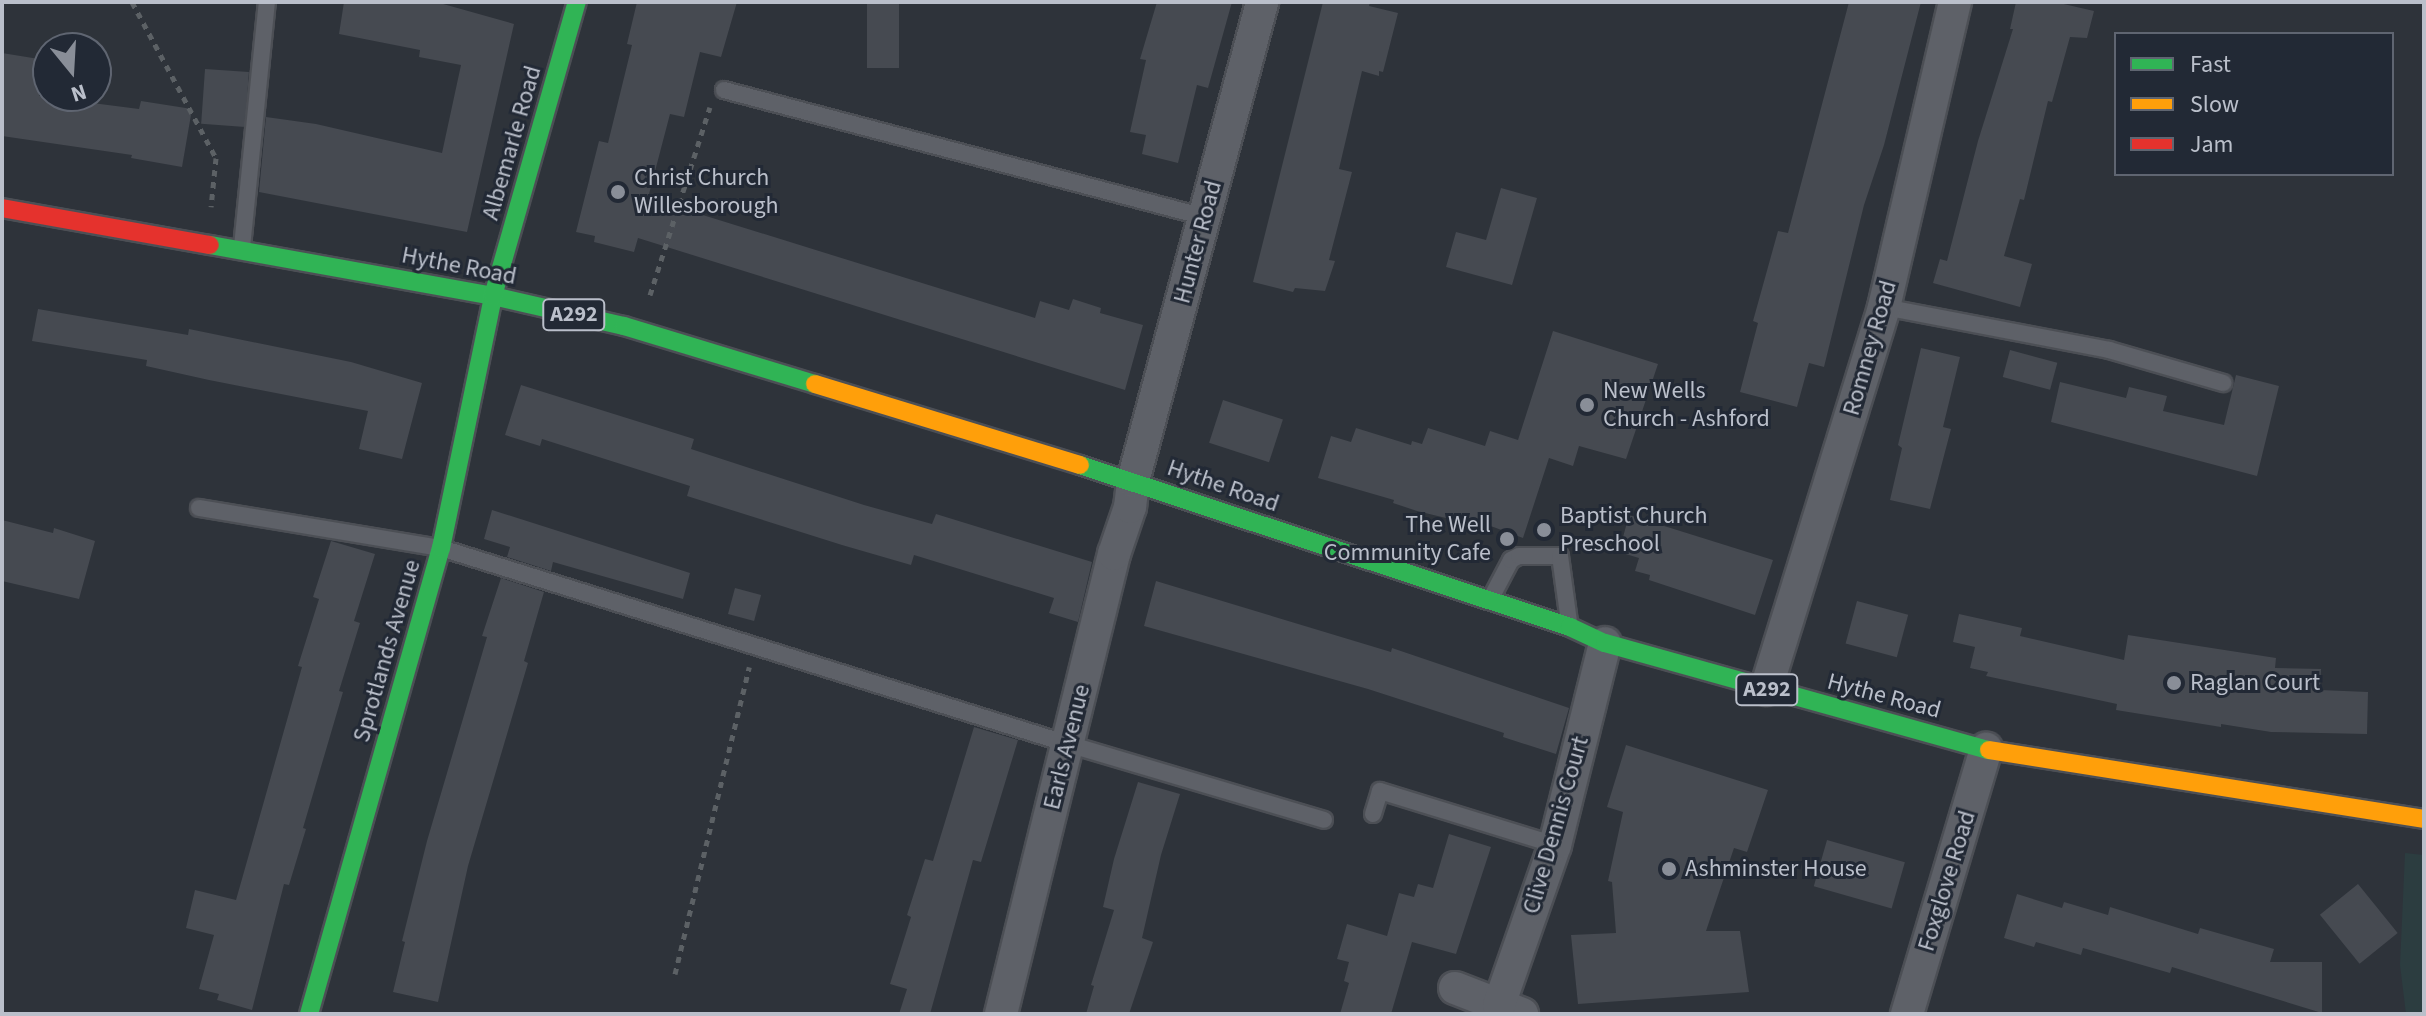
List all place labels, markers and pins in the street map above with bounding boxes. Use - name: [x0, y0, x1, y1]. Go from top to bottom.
- place label: Christ Church Willesborough: [634, 164, 779, 220]
- marker: Christ Church Willesborough: [609, 183, 627, 201]
- place label: New Wells Church - Ashford: [1603, 377, 1770, 433]
- marker: New Wells Church - Ashford: [1578, 396, 1596, 414]
- place label: Baptist Church Preschool: [1560, 502, 1708, 558]
- place label: The Well Community Cafe: [1324, 511, 1491, 567]
- marker: Baptist Church Preschool: [1535, 521, 1553, 539]
- marker: The Well Community Cafe: [1498, 530, 1516, 548]
- place label: Raglan Court: [2190, 669, 2320, 697]
- marker: Raglan Court: [2165, 674, 2183, 692]
- place label: Ashminster House: [1685, 855, 1867, 883]
- marker: Ashminster House: [1660, 860, 1678, 878]

